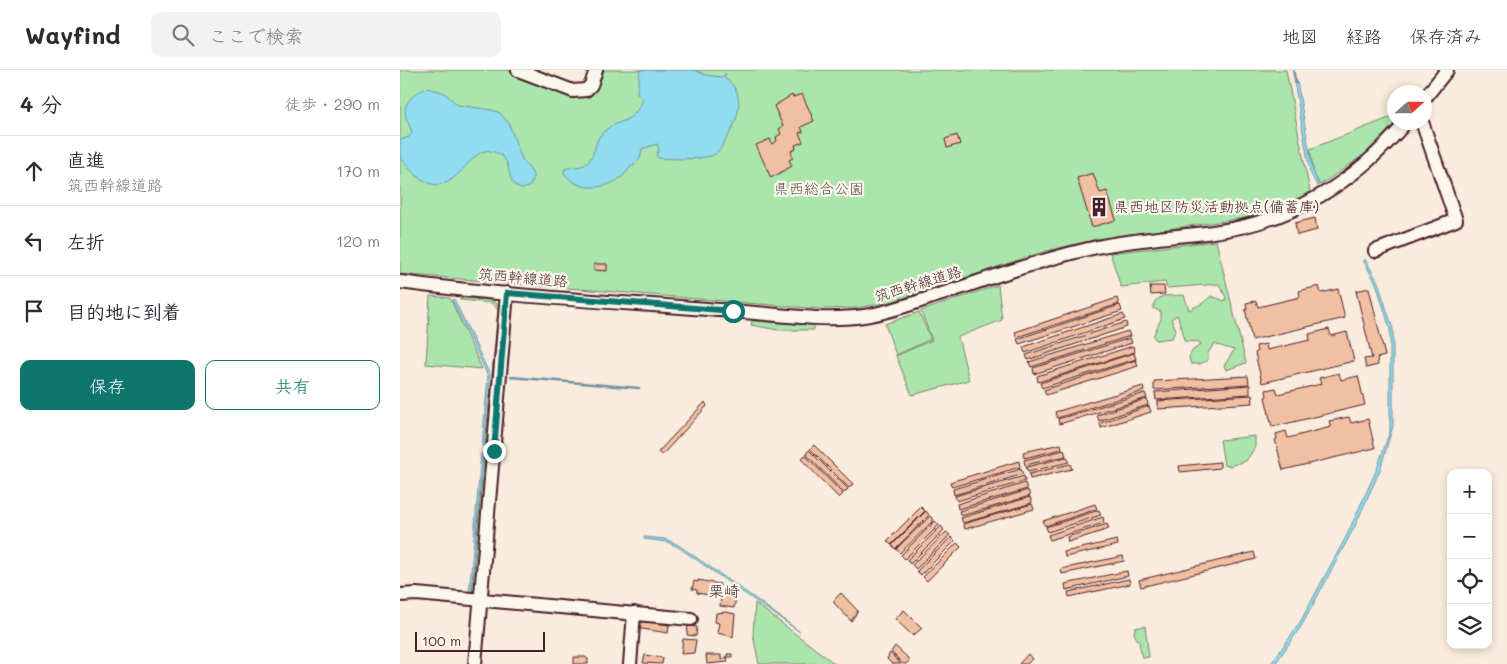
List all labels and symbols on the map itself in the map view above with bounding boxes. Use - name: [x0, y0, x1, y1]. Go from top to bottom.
- north arrow: [1387, 85, 1432, 130]
- park label: 県西総合公園: [774, 178, 864, 198]
- building icon: 県西地区防災活動拠点(備蓄庫): [1088, 196, 1110, 218]
- place label: 県西地区防災活動拠点(備蓄庫): [1114, 196, 1319, 216]
- street label: 筑西幹線道路: [872, 260, 964, 306]
- street label: 筑西幹線道路: [477, 263, 569, 291]
- route start: [722, 300, 745, 323]
- route end: [483, 440, 506, 463]
- district label: 栗崎: [708, 580, 740, 601]
- scale bar: [415, 629, 545, 652]

